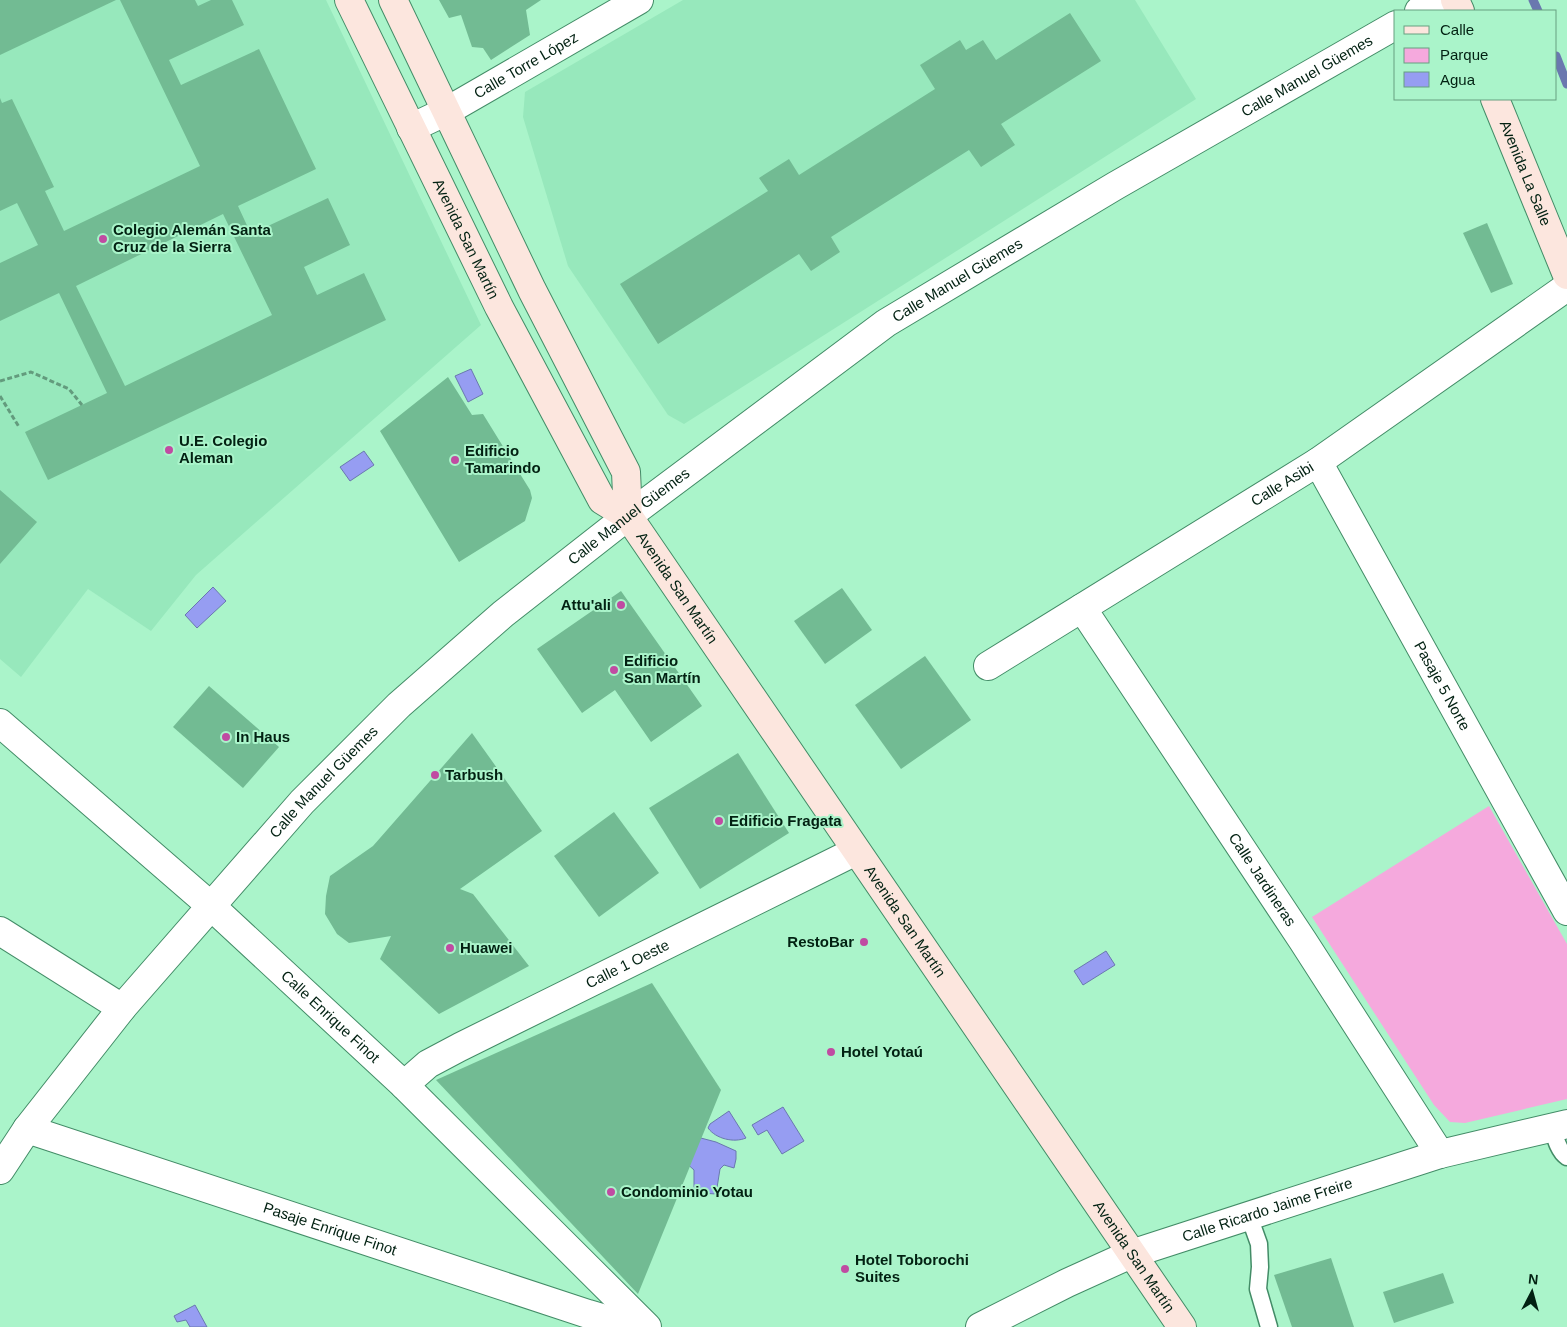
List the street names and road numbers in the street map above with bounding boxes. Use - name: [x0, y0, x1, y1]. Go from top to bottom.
- street label: Calle Torre López: [471, 28, 581, 102]
- street label: Calle Manuel Güemes: [1238, 31, 1375, 120]
- street label: Avenida La Salle: [1497, 118, 1555, 228]
- street label: Avenida San Martín: [430, 176, 503, 302]
- street label: Calle Manuel Güemes: [889, 234, 1025, 325]
- street label: Calle Asibi: [1248, 458, 1316, 509]
- street label: Calle Manuel Güemes: [564, 464, 692, 568]
- street label: Avenida San Martín: [633, 528, 722, 647]
- street label: Pasaje 5 Norte: [1411, 638, 1474, 733]
- street label: Calle Manuel Güemes: [266, 722, 381, 841]
- street label: Calle Jardineras: [1226, 829, 1300, 929]
- street label: Avenida San Martín: [861, 862, 949, 980]
- street label: Calle 1 Oeste: [583, 936, 672, 991]
- street label: Calle Enrique Finot: [278, 967, 384, 1066]
- street label: Calle Ricardo Jaime Freire: [1180, 1174, 1354, 1245]
- street label: Avenida San Martín: [1090, 1197, 1179, 1316]
- street label: Pasaje Enrique Finot: [261, 1199, 400, 1259]

